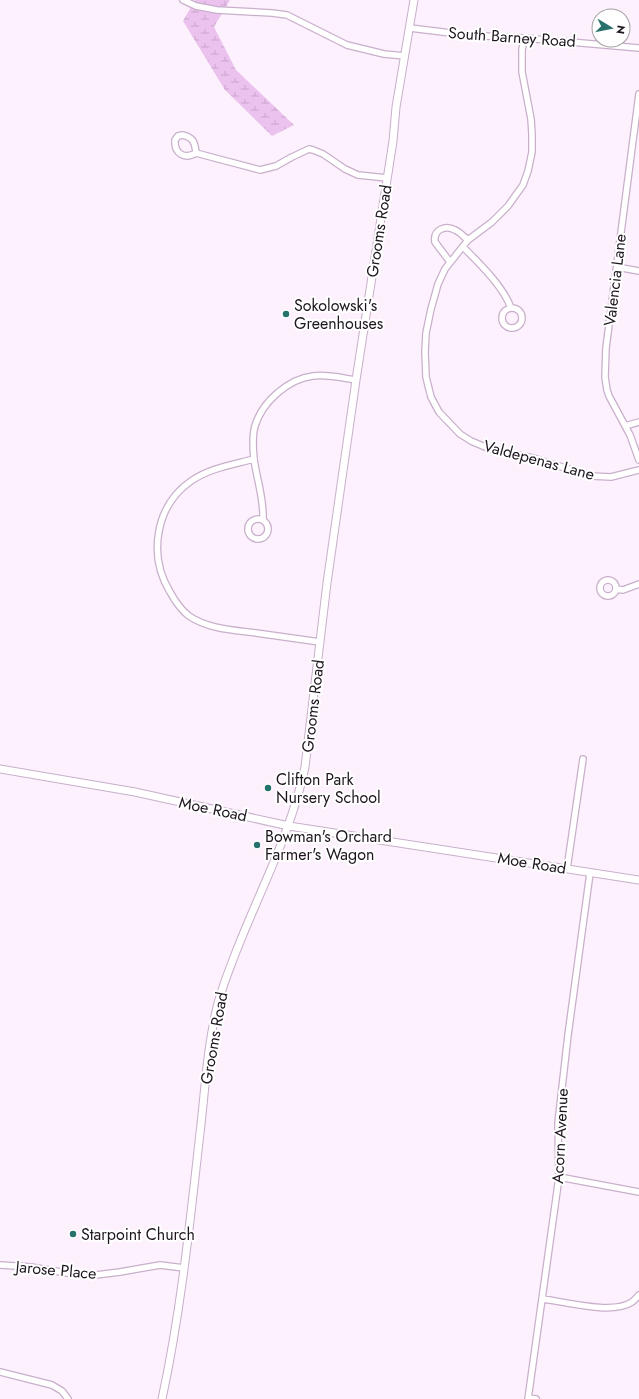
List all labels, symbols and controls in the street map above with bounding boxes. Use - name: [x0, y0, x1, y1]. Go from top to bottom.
- north arrow: [591, 8, 631, 48]
- street label: South Barney Road: [447, 21, 577, 53]
- text: N: [612, 24, 629, 35]
- street label: Grooms Road: [360, 183, 398, 279]
- street label: Valencia Lane: [598, 233, 632, 327]
- place label: Sokolowski's Greenhouses: [294, 294, 383, 335]
- marker: Sokolowski's Greenhouses: [281, 309, 291, 319]
- street label: Valdepenas Lane: [481, 434, 597, 486]
- street label: Grooms Road: [296, 658, 330, 754]
- place label: Clifton Park Nursery School: [276, 768, 381, 809]
- marker: Clifton Park Nursery School: [263, 783, 273, 793]
- street label: Moe Road: [177, 791, 249, 827]
- place label: Bowman's Orchard Farmer's Wagon: [265, 825, 392, 866]
- marker: Bowman's Orchard Farmer's Wagon: [252, 840, 262, 850]
- street label: Moe Road: [496, 846, 568, 880]
- street label: Grooms Road: [195, 990, 233, 1086]
- street label: Acorn Avenue: [546, 1088, 574, 1184]
- place label: Starpoint Church: [81, 1223, 195, 1246]
- marker: Starpoint Church: [68, 1229, 78, 1239]
- street label: Jarose Place: [13, 1255, 97, 1285]

